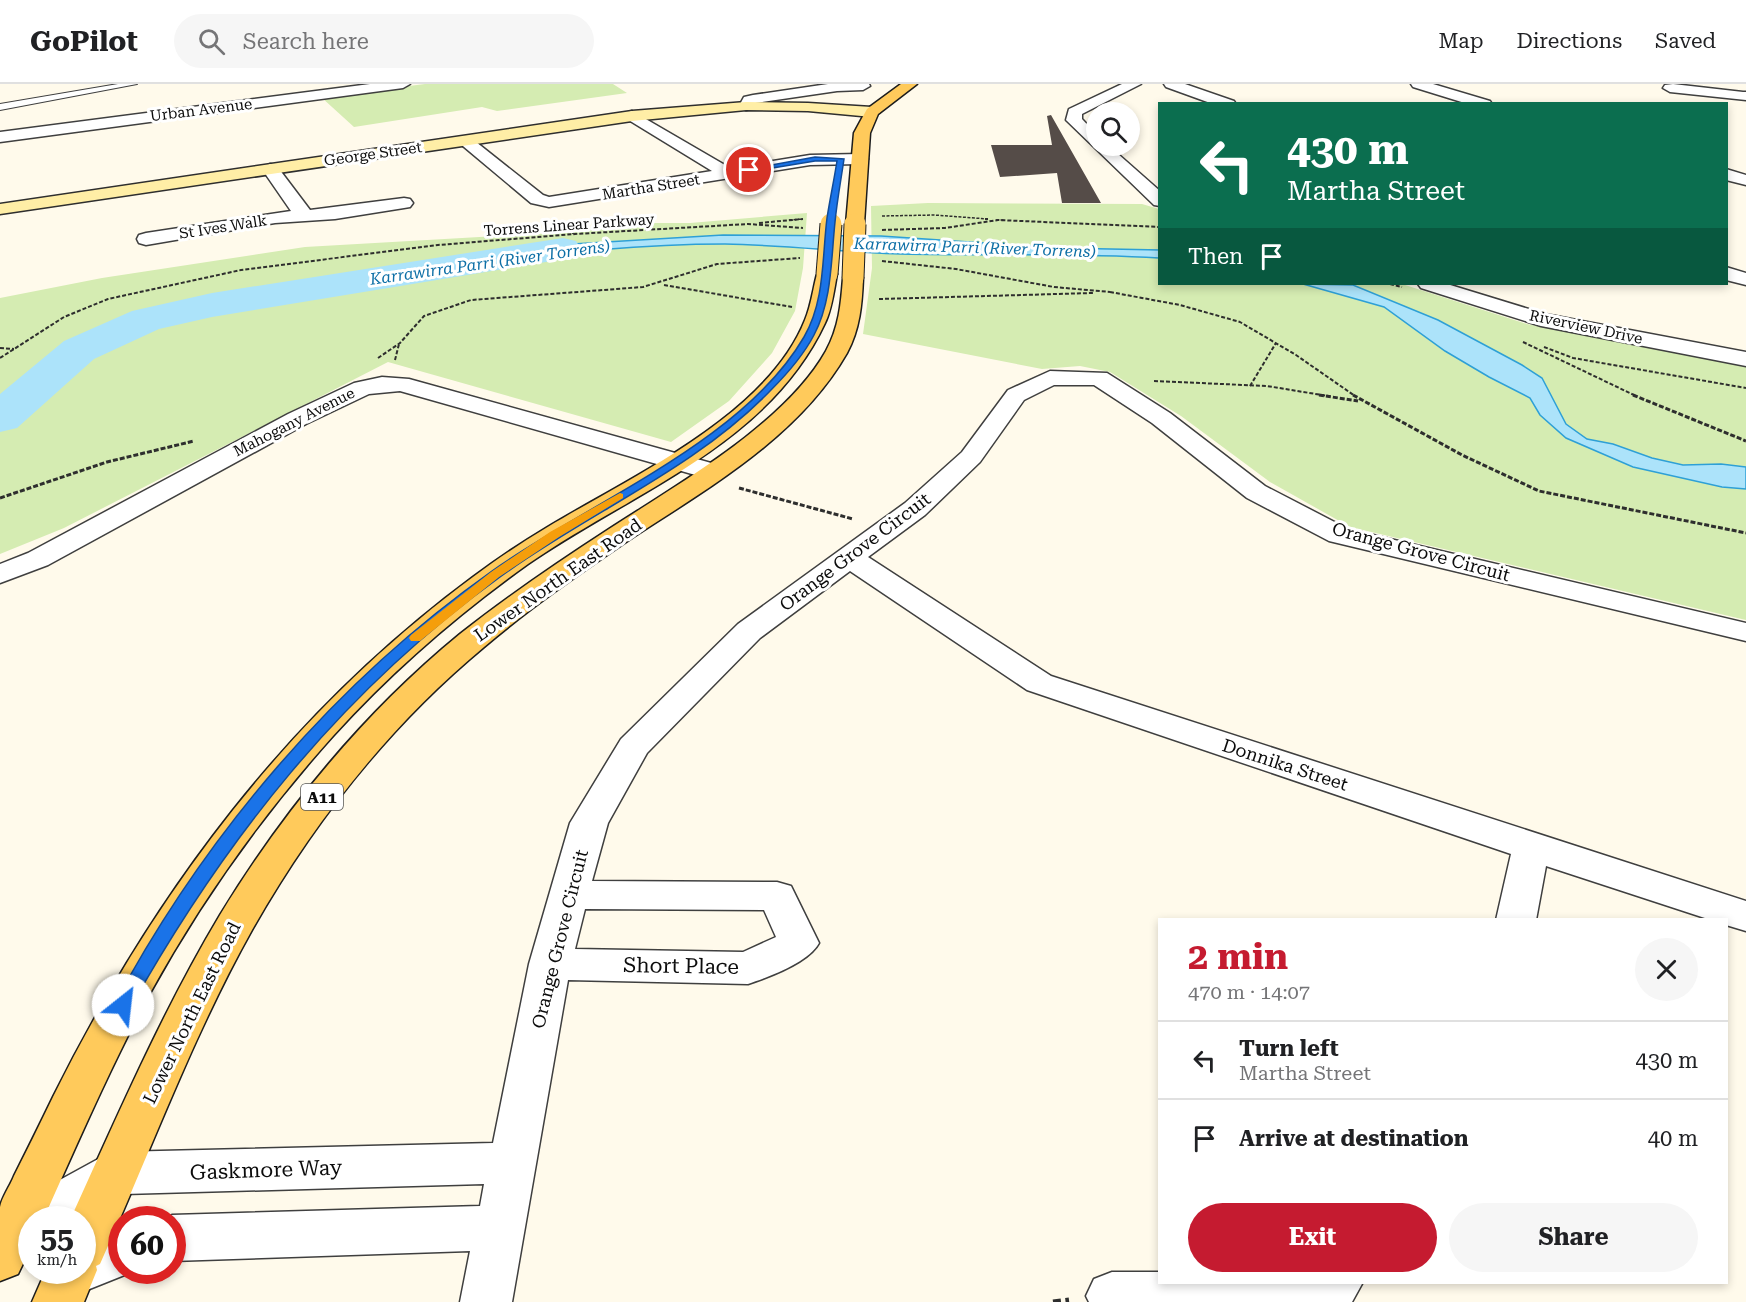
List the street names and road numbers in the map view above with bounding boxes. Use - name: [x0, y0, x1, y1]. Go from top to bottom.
- street label: Urban Avenue: [149, 95, 253, 125]
- street label: George Street: [323, 138, 423, 170]
- street label: Martha Street: [601, 170, 702, 204]
- street label: Torrens Linear Parkway: [483, 210, 655, 240]
- street label: St Ives Walk: [178, 211, 269, 243]
- street label: Riverview Drive: [1528, 306, 1644, 348]
- street label: Mahogany Avenue: [230, 384, 358, 460]
- street label: Orange Grove Circuit: [775, 488, 934, 615]
- street label: Lower North East Road: [470, 513, 646, 645]
- street label: Orange Grove Circuit: [1330, 518, 1513, 585]
- street label: Donnika Street: [1220, 734, 1351, 795]
- road number: A11: [301, 784, 343, 810]
- street label: Orange Grove Circuit: [527, 847, 592, 1030]
- street label: Lower North East Road: [138, 918, 245, 1107]
- street label: Short Place: [623, 953, 739, 979]
- street label: Gaskmore Way: [189, 1155, 343, 1185]

